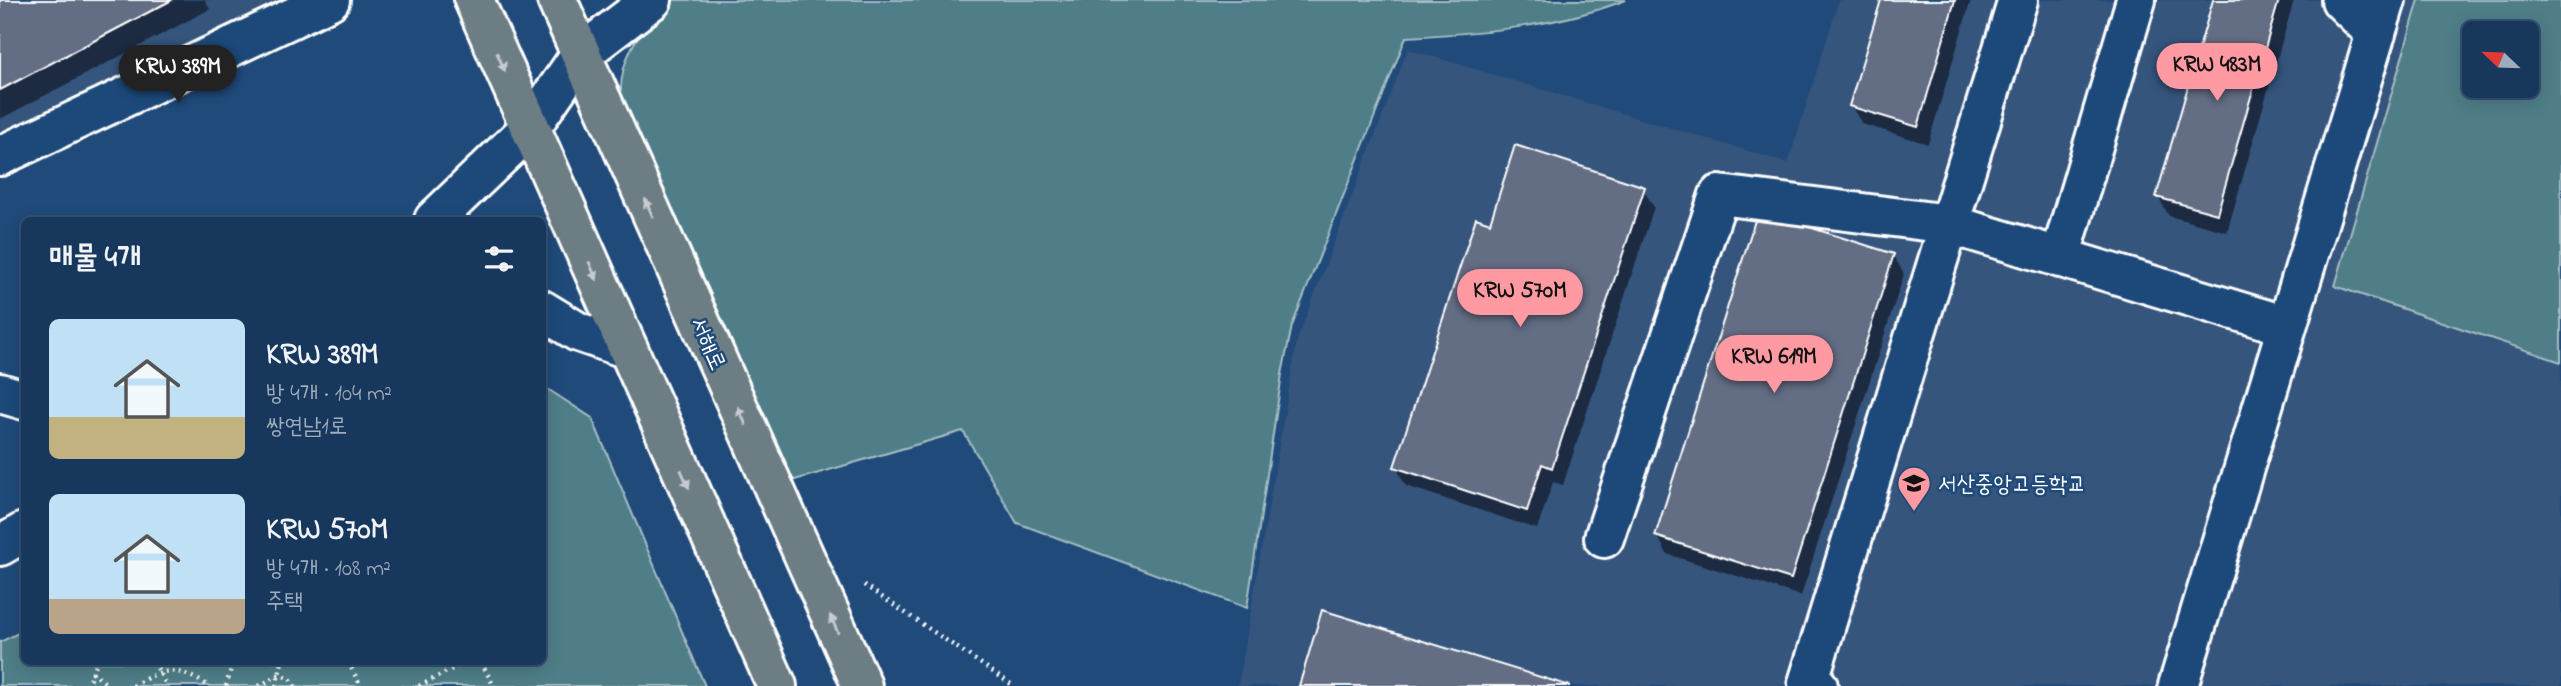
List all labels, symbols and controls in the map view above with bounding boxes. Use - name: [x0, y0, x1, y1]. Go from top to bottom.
- north arrow: [2462, 21, 2539, 98]
- map controls: [2462, 21, 2539, 98]
- pin: KRW 483M: [2145, 43, 2289, 103]
- pin: KRW 389M: [106, 46, 250, 105]
- text: KRW 483M: [2172, 49, 2262, 82]
- text: KRW 389M: [135, 51, 221, 84]
- one-way arrow: [496, 52, 507, 73]
- one-way arrow: [643, 198, 655, 218]
- text: 매물 4개: [49, 237, 141, 281]
- icon: filters: [480, 240, 518, 278]
- one-way arrow: [588, 260, 599, 281]
- pin: KRW 570M: [1448, 270, 1592, 329]
- text: KRW 570M: [1473, 275, 1567, 308]
- street label: 서해로: [680, 312, 733, 376]
- text: KRW 389M: [266, 334, 379, 378]
- pin: KRW 619M: [1702, 336, 1846, 395]
- text: KRW 619M: [1731, 341, 1817, 374]
- icon: home: [105, 347, 189, 431]
- text: 방 4개 · 104 m²: [266, 378, 392, 411]
- one-way arrow: [736, 405, 747, 426]
- text: 쌍연남1로: [266, 411, 347, 444]
- school or university icon: 서산중앙고등학교: [1895, 464, 1933, 513]
- one-way arrow: [680, 468, 691, 489]
- place label: 서산중앙고등학교: [1938, 469, 2086, 502]
- text: KRW 570M: [266, 509, 389, 553]
- icon: home: [105, 522, 189, 606]
- text: 방 4개 · 108 m²: [266, 553, 391, 586]
- text: 주택: [266, 586, 303, 619]
- one-way arrow: [828, 613, 839, 634]

